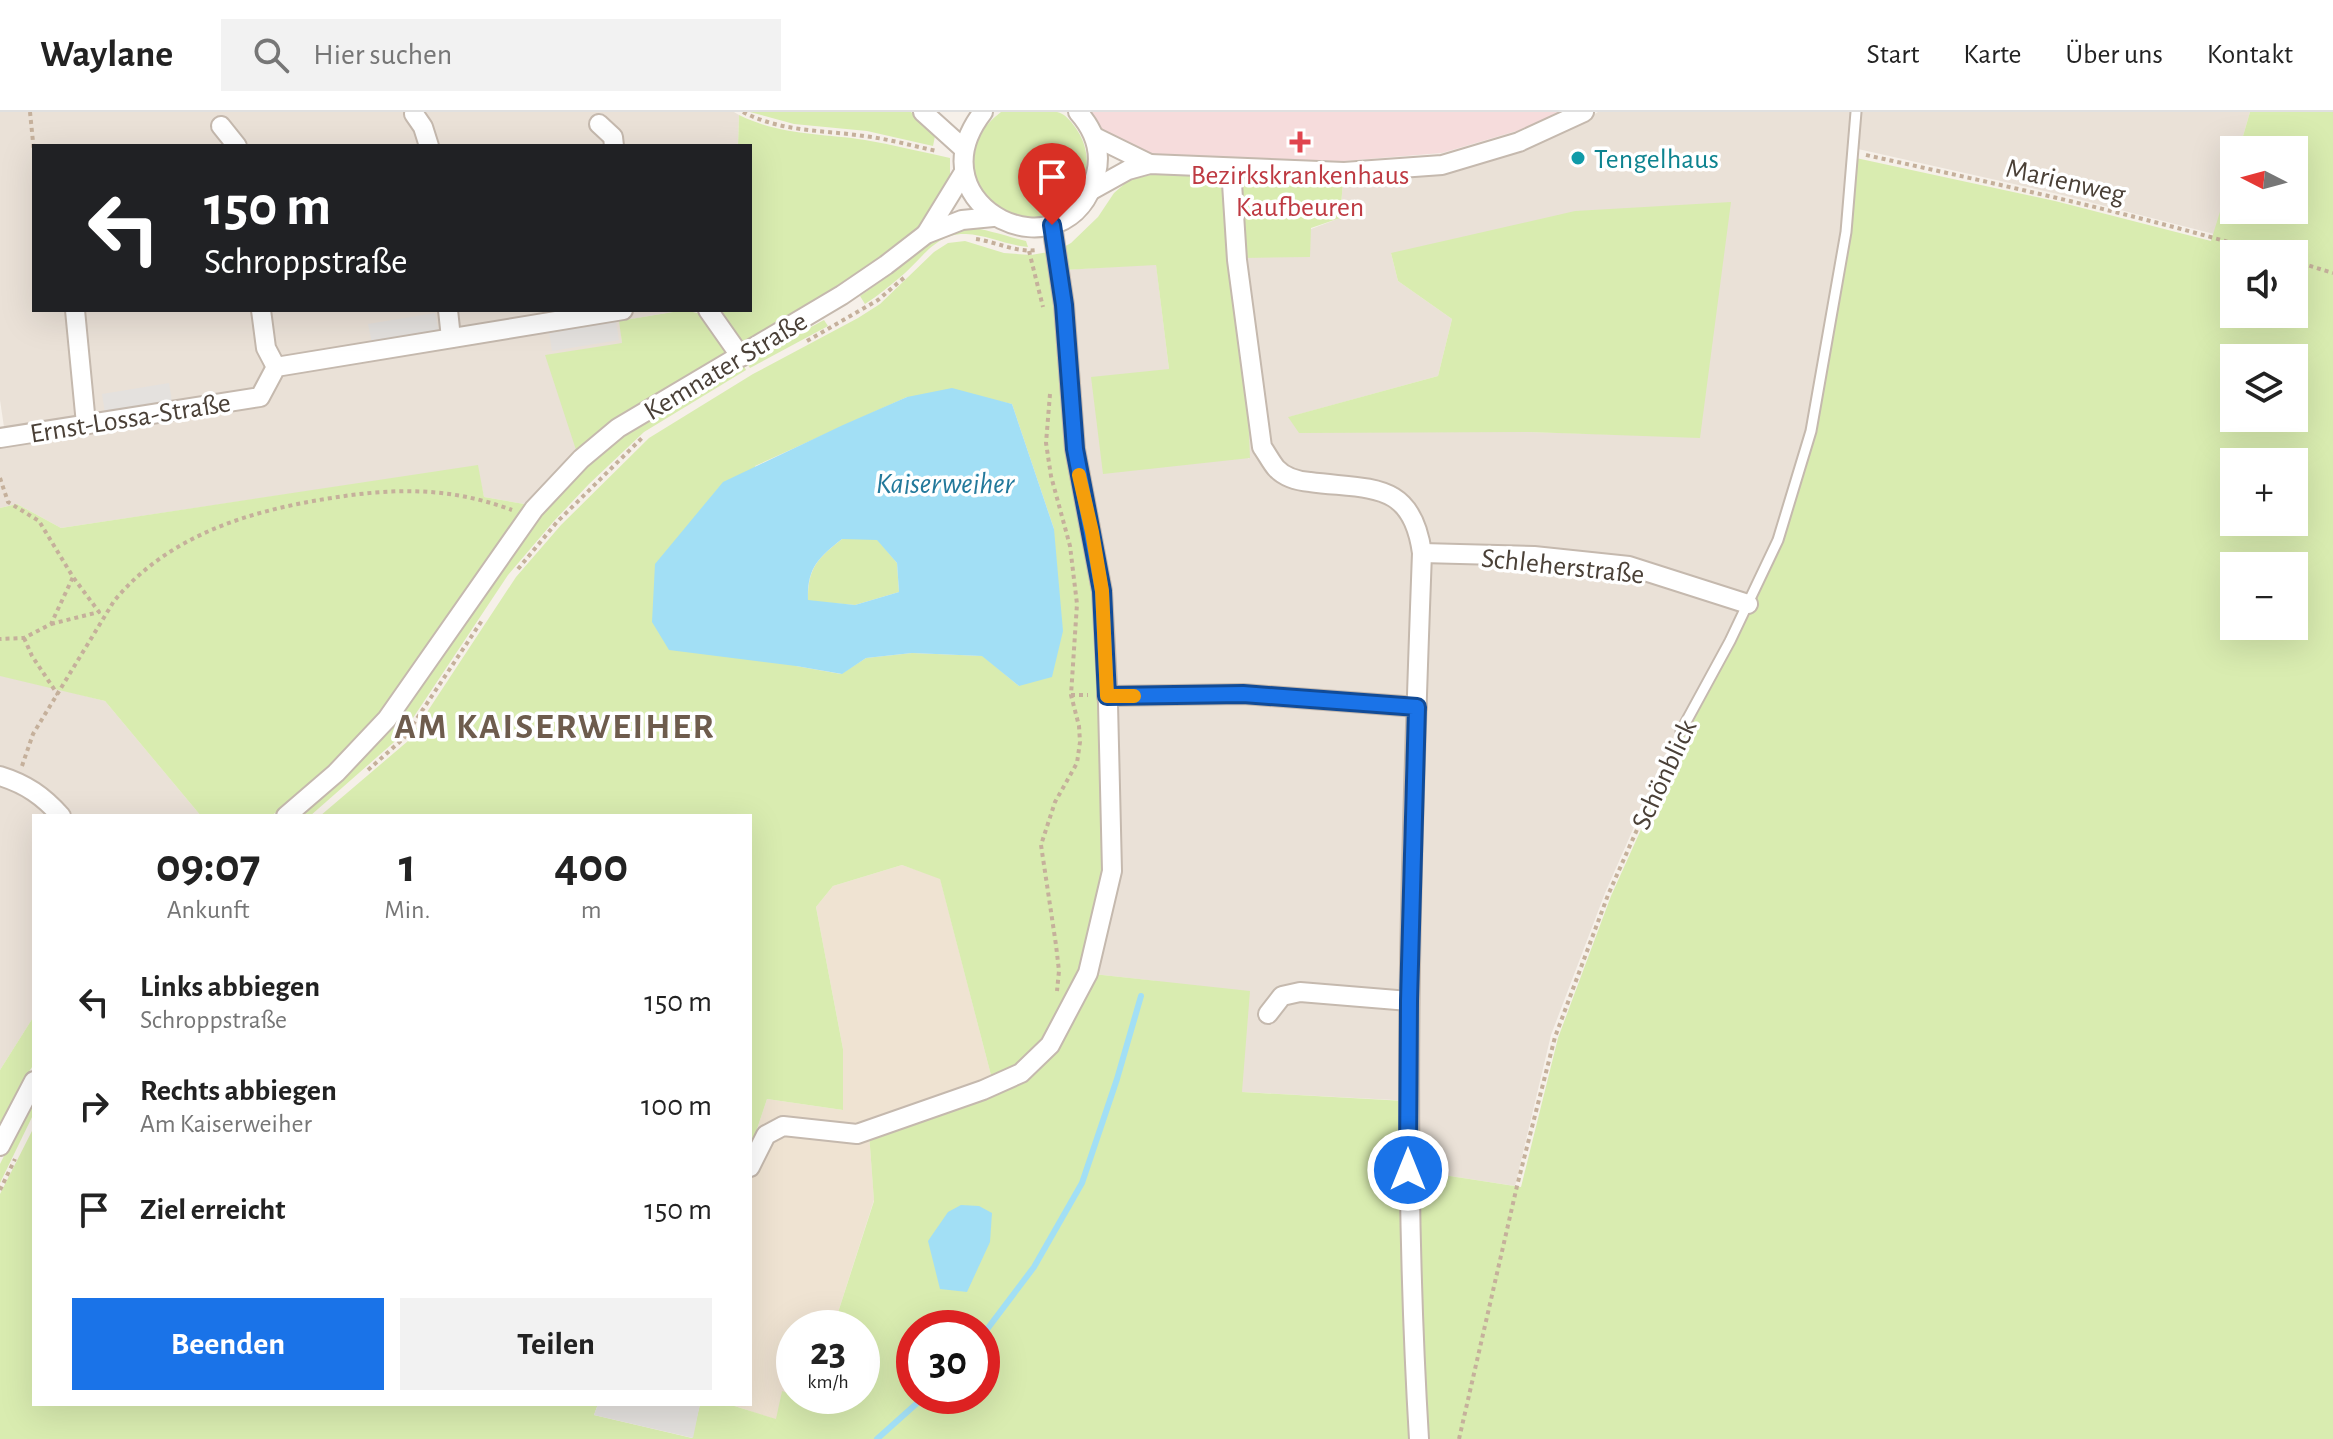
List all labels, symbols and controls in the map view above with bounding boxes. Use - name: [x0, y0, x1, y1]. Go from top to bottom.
- search box: [221, 19, 781, 91]
- icon: search: [249, 33, 293, 77]
- text: Waylane: [40, 36, 173, 74]
- text: Hier suchen: [313, 40, 452, 70]
- text: Start: [1867, 41, 1919, 69]
- text: Karte: [1963, 41, 2022, 69]
- text: Über uns: [2066, 41, 2163, 69]
- text: Kontakt: [2207, 41, 2293, 69]
- marker: Bezirkskrankenhaus Kaufbeuren: [1289, 131, 1311, 153]
- north arrow: [2220, 136, 2308, 224]
- map controls: [2220, 136, 2308, 640]
- pin: [1018, 143, 1086, 225]
- place label: Tengelhaus: [1594, 146, 1719, 174]
- marker: Tengelhaus: [1569, 149, 1587, 167]
- icon: arrive: [1030, 155, 1074, 199]
- street label: Marienweg: [2003, 155, 2128, 209]
- place label: Bezirkskrankenhaus Kaufbeuren: [1191, 162, 1409, 222]
- icon: left: [72, 176, 176, 280]
- text: 150 m: [204, 179, 331, 235]
- button: sound: [2220, 240, 2308, 328]
- text: Schroppstraße: [204, 244, 408, 280]
- street label: Kemnater Straße: [640, 307, 812, 426]
- button: layers: [2220, 344, 2308, 432]
- street label: Ernst-Lossa-Straße: [28, 389, 233, 449]
- button: +: [2220, 448, 2308, 536]
- water label: Kaiserweiher: [876, 469, 1016, 499]
- street label: Schleherstraße: [1480, 545, 1646, 589]
- button: −: [2220, 552, 2308, 640]
- district label: AM KAISERWEIHER: [394, 709, 716, 745]
- street label: Schönblick: [1627, 715, 1702, 834]
- text: 09:07: [156, 843, 261, 891]
- text: 1: [399, 843, 416, 891]
- text: 400: [554, 843, 628, 891]
- text: Ankunft: [167, 897, 249, 923]
- text: Min.: [384, 897, 430, 923]
- text: m: [581, 897, 602, 923]
- text: Links abbiegen: [140, 972, 320, 1002]
- icon: left: [72, 980, 116, 1024]
- text: 150 m: [644, 987, 712, 1017]
- text: Schroppstraße: [140, 1007, 287, 1033]
- text: Rechts abbiegen: [140, 1076, 337, 1106]
- icon: right: [72, 1084, 116, 1128]
- text: 100 m: [641, 1091, 712, 1121]
- text: Am Kaiserweiher: [140, 1111, 312, 1137]
- position arrow: [1366, 1128, 1450, 1212]
- icon: arrive: [72, 1188, 116, 1232]
- text: Ziel erreicht: [140, 1195, 285, 1225]
- text: 150 m: [644, 1195, 712, 1225]
- button: Beenden: [72, 1298, 384, 1390]
- button: Teilen: [400, 1298, 712, 1390]
- speed limit sign: 30: [896, 1310, 1000, 1414]
- text: 23: [810, 1332, 846, 1372]
- text: km/h: [807, 1372, 849, 1392]

